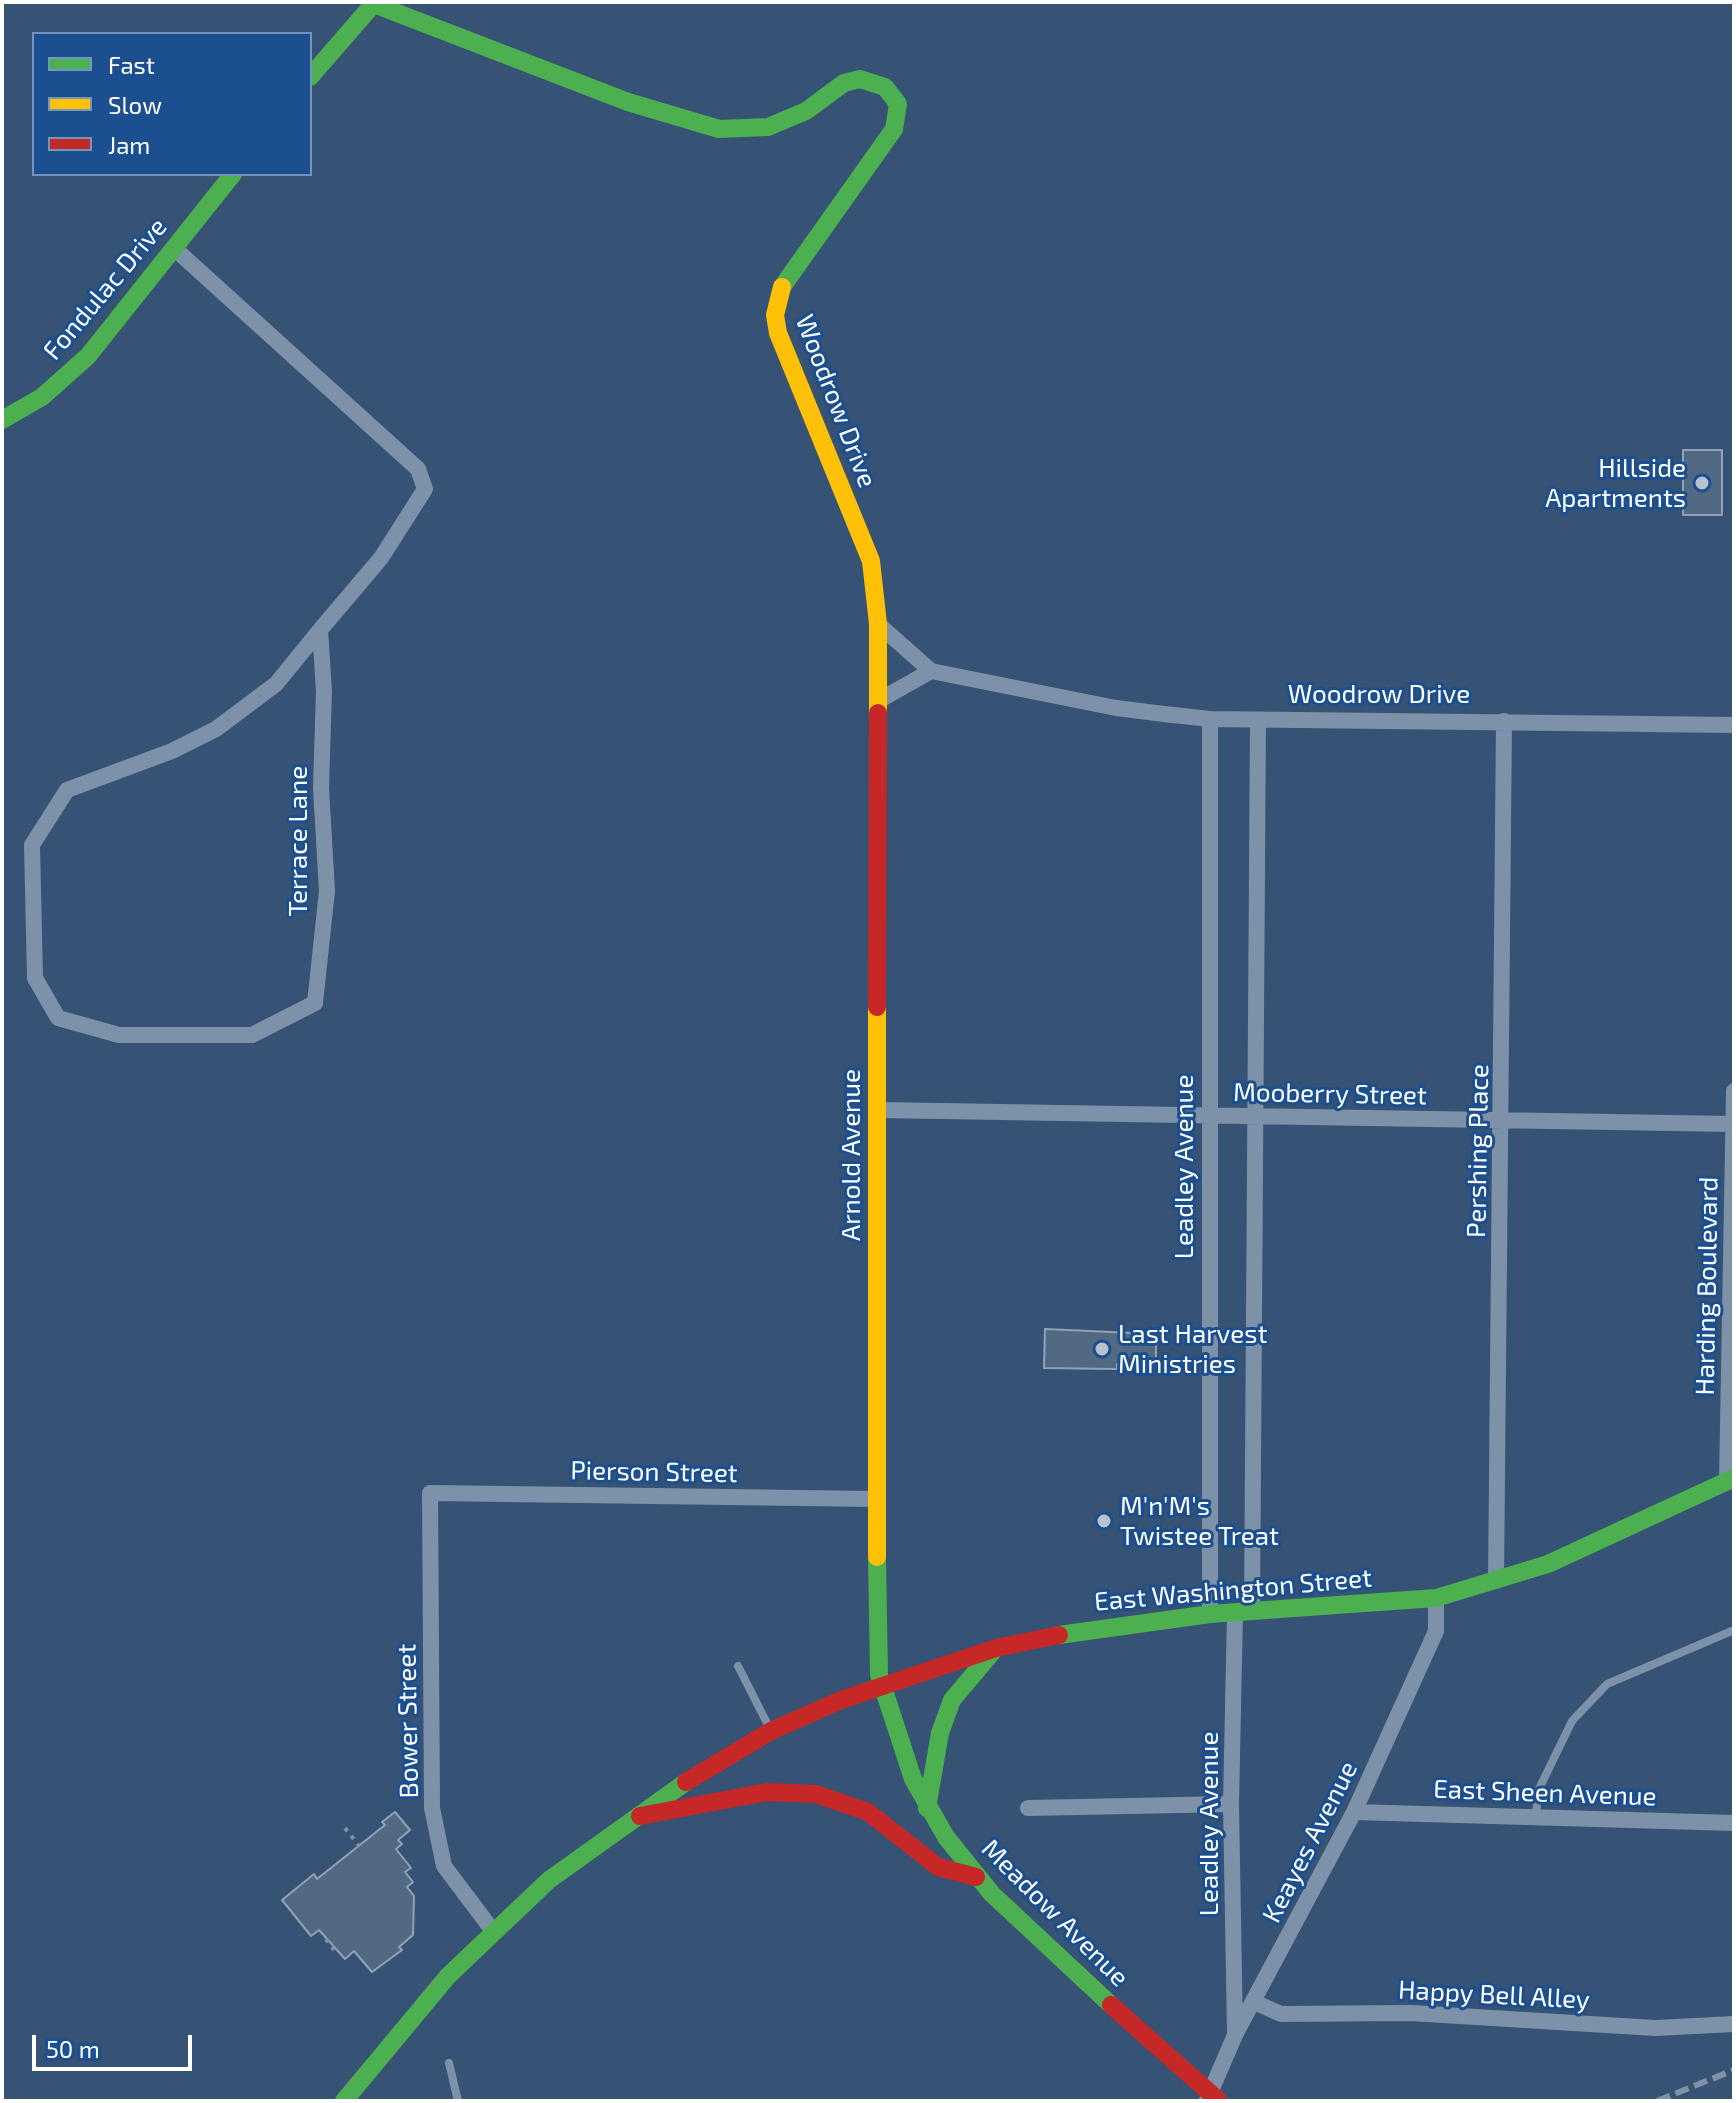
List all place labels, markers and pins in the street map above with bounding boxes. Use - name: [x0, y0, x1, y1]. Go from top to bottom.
- place label: Hillside Apartments: [1545, 452, 1686, 514]
- marker: Hillside Apartments: [1693, 474, 1711, 492]
- place label: Last Harvest Ministries: [1118, 1318, 1267, 1380]
- marker: Last Harvest Ministries: [1093, 1340, 1111, 1358]
- place label: M'n'M's Twistee Treat: [1120, 1490, 1279, 1552]
- marker: M'n'M's Twistee Treat: [1095, 1512, 1113, 1530]

